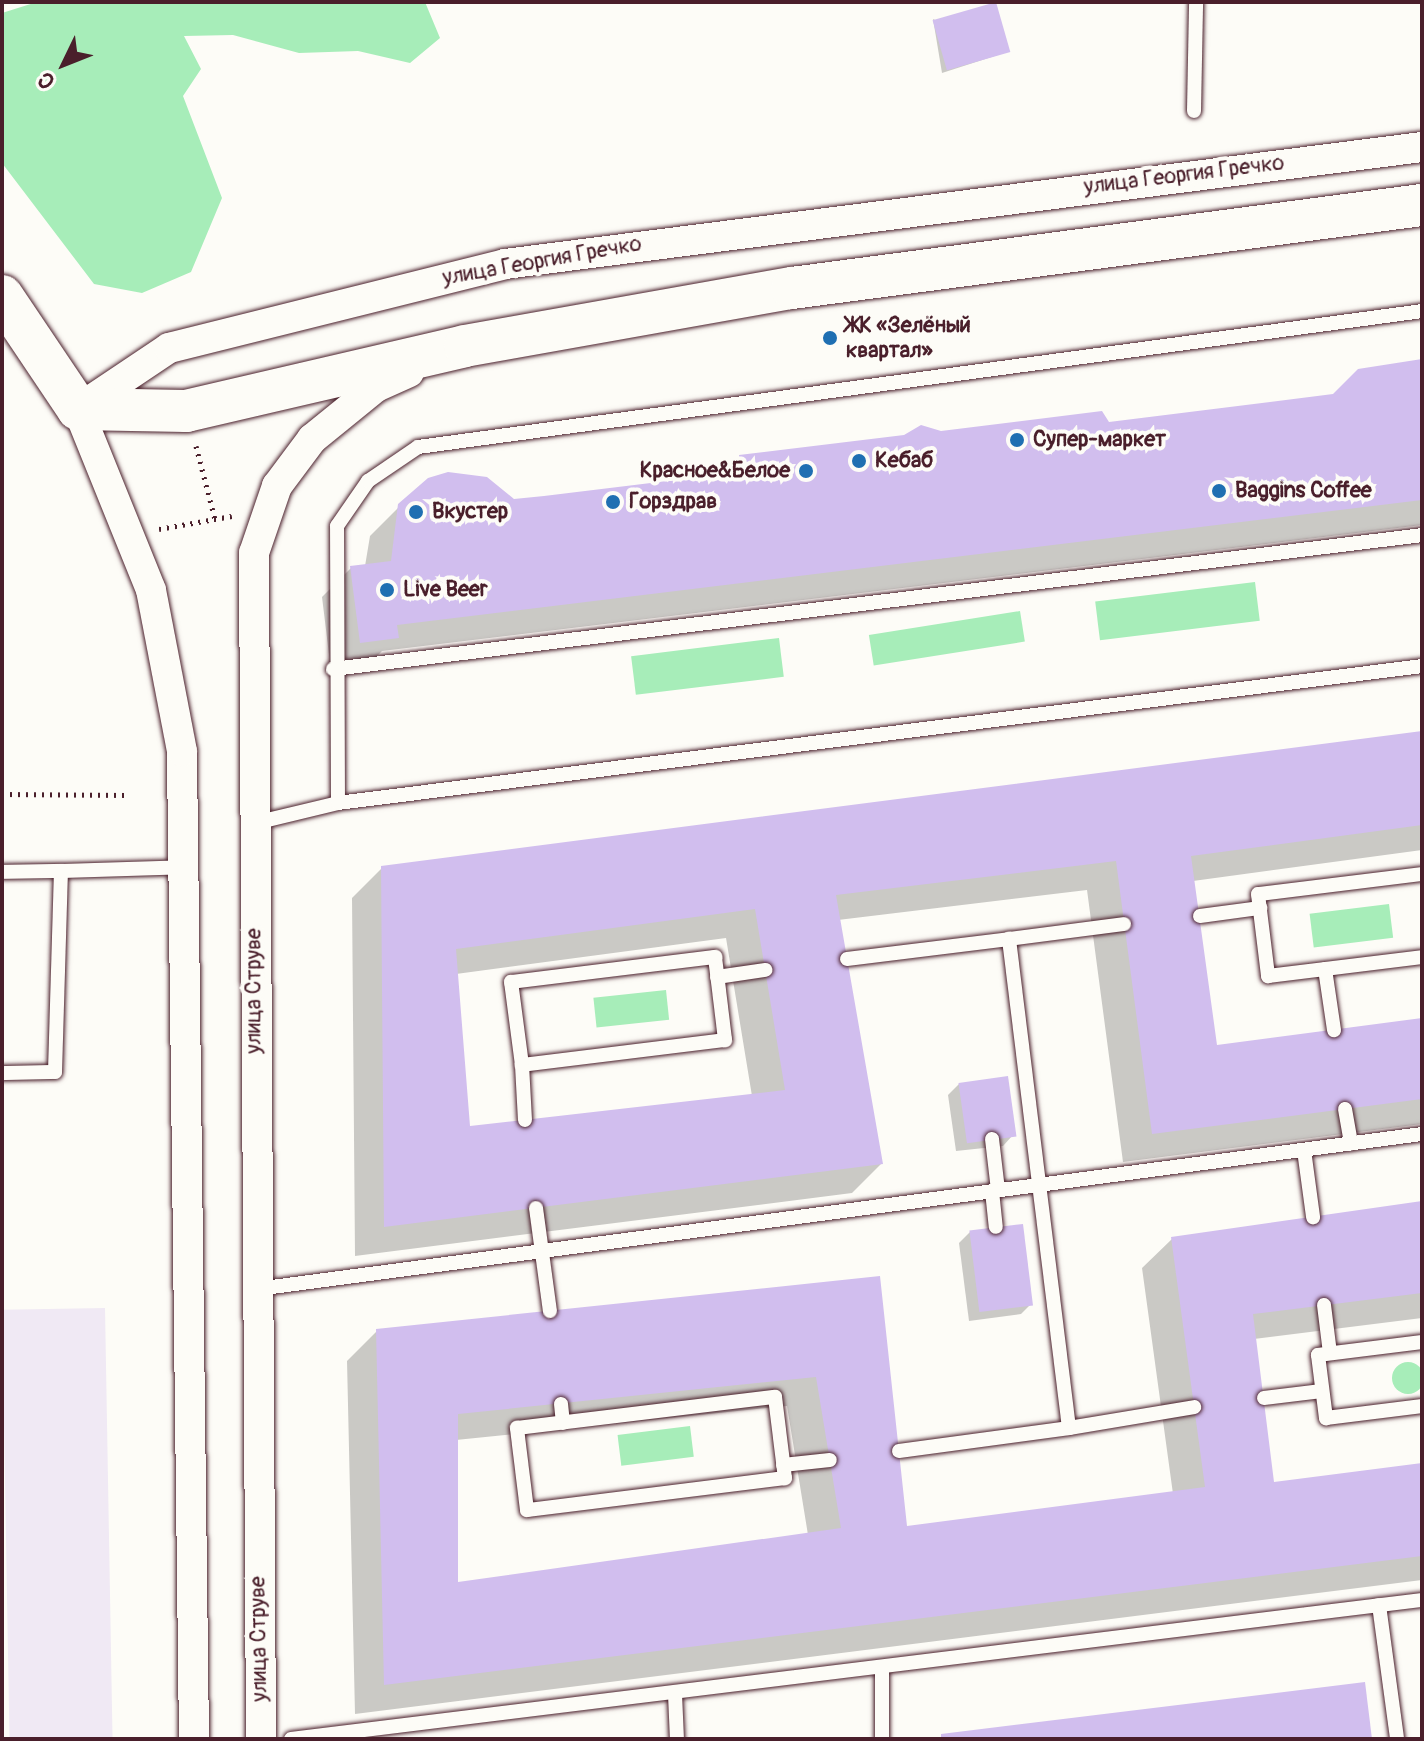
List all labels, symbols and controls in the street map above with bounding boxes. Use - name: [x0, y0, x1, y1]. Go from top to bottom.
- north arrow: [24, 24, 104, 104]
- text: С: [32, 66, 61, 95]
- street label: улица Георгия Гречко: [1082, 150, 1286, 200]
- street label: улица Георгия Гречко: [440, 230, 644, 292]
- place label: ЖК «Зелёный квартал»: [846, 312, 971, 364]
- marker: ЖК «Зелёный квартал»: [821, 329, 839, 347]
- place label: Супер-маркет: [1033, 427, 1166, 453]
- marker: Супер-маркет: [1008, 431, 1026, 449]
- place label: Кебаб: [875, 448, 933, 474]
- marker: Кебаб: [850, 452, 868, 470]
- place label: Красное&Белое: [640, 458, 790, 484]
- marker: Красное&Белое: [797, 462, 815, 480]
- place label: Baggins Coffee: [1235, 478, 1372, 504]
- marker: Baggins Coffee: [1210, 482, 1228, 500]
- place label: Горздрав: [629, 489, 717, 515]
- marker: Горздрав: [604, 493, 622, 511]
- place label: Вкустер: [432, 499, 508, 525]
- marker: Вкустер: [407, 503, 425, 521]
- place label: Live Beer: [403, 577, 488, 603]
- marker: Live Beer: [378, 581, 396, 599]
- street label: улица Струве: [241, 928, 267, 1054]
- street label: улица Струве: [245, 1576, 273, 1702]

